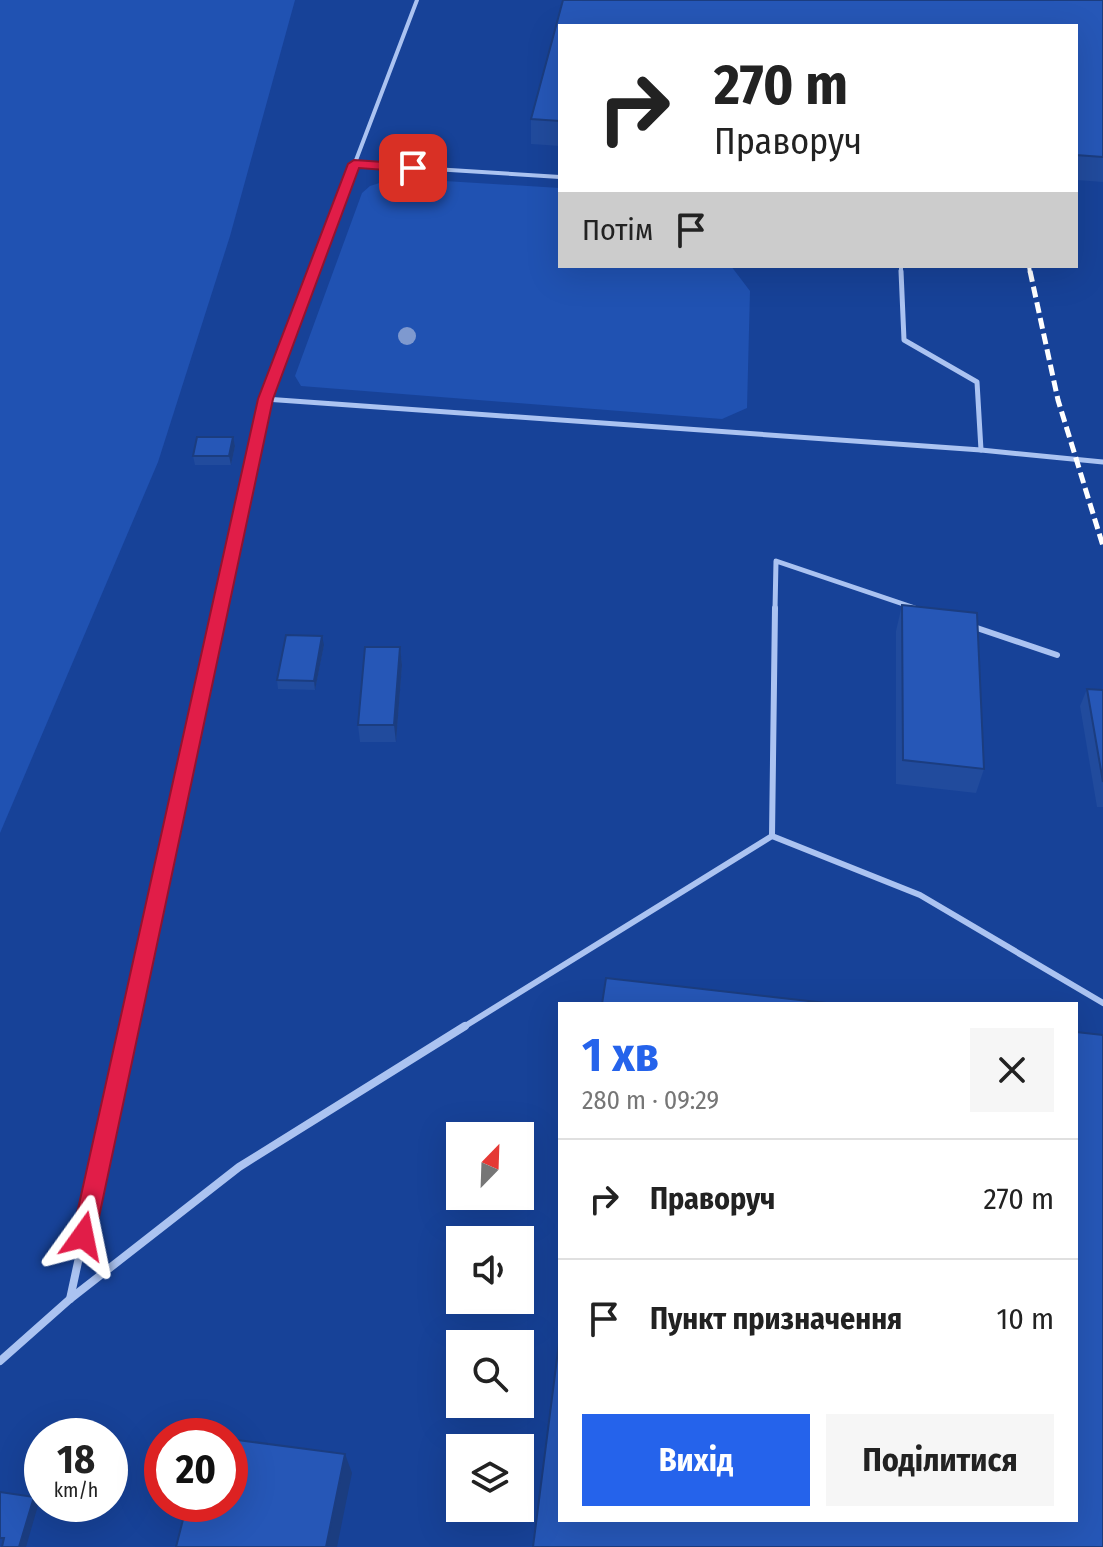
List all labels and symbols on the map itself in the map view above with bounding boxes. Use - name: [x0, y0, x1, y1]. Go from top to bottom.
- pin: [379, 134, 447, 202]
- north arrow: [446, 1122, 534, 1210]
- position arrow: [41, 1194, 125, 1278]
- speed limit sign: 20: [144, 1418, 248, 1522]

